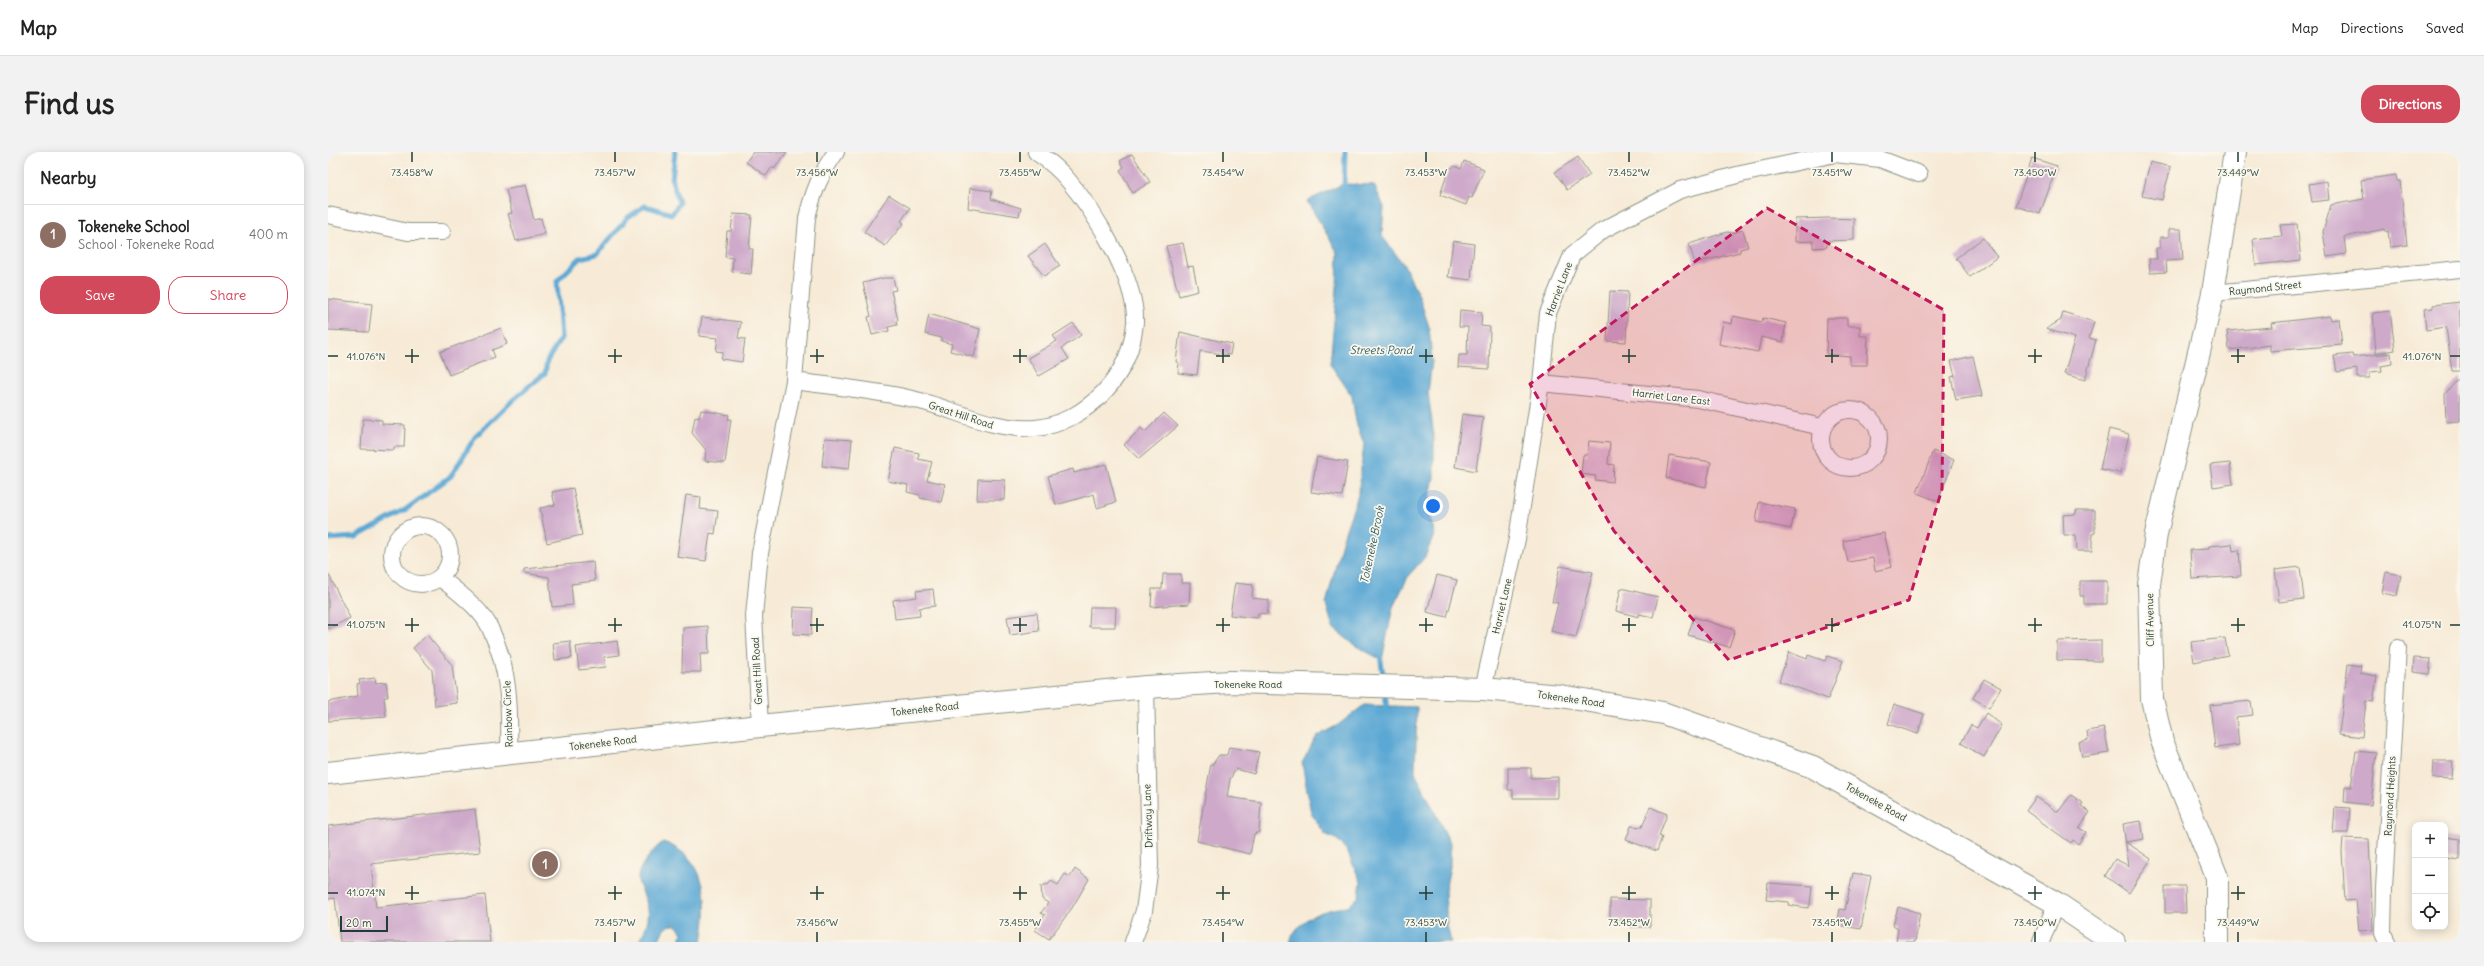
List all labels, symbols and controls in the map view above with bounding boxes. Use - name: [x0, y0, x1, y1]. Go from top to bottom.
- text: Map: [20, 16, 57, 40]
- text: Map: [2291, 19, 2318, 37]
- text: Directions: [2340, 19, 2404, 37]
- text: Saved: [2426, 19, 2464, 37]
- button: Directions: [2361, 85, 2460, 123]
- text: Find us: [24, 86, 115, 122]
- text: 73.458°W: [391, 166, 433, 179]
- text: 73.457°W: [594, 166, 636, 179]
- text: 73.456°W: [796, 166, 838, 179]
- text: 73.455°W: [999, 166, 1041, 179]
- text: 73.454°W: [1202, 166, 1244, 179]
- text: 73.453°W: [1405, 166, 1447, 179]
- text: 73.452°W: [1608, 166, 1650, 179]
- text: 73.451°W: [1812, 166, 1852, 179]
- text: 73.450°W: [2014, 166, 2057, 179]
- text: 73.449°W: [2217, 166, 2259, 179]
- text: Nearby: [40, 167, 96, 189]
- text: Tokeneke School: [78, 217, 190, 236]
- text: 1: [50, 226, 56, 243]
- text: 400 m: [249, 226, 288, 243]
- text: School · Tokeneke Road: [78, 236, 214, 253]
- street label: Harriet Lane: [1543, 260, 1575, 318]
- button: Save: [40, 276, 160, 314]
- button: Share: [168, 276, 288, 314]
- street label: Raymond Street: [2228, 278, 2302, 298]
- water label: Streets Pond: [1350, 343, 1414, 357]
- text: 41.076°N: [347, 350, 385, 363]
- text: 41.076°N: [2403, 350, 2441, 363]
- street label: Harriet Lane East: [1631, 386, 1711, 408]
- street label: Great Hill Road: [927, 398, 995, 432]
- your location: [1423, 496, 1443, 516]
- water label: Tokeneke Brook: [1357, 504, 1387, 585]
- street label: Harriet Lane: [1489, 577, 1515, 635]
- street label: Cliff Avenue: [2143, 593, 2157, 647]
- text: 41.075°N: [346, 618, 386, 631]
- text: 41.075°N: [2402, 618, 2442, 631]
- street label: Great Hill Road: [749, 637, 765, 705]
- street label: Tokeneke Road: [1214, 678, 1282, 691]
- street label: Rainbow Circle: [500, 680, 516, 748]
- street label: Tokeneke Road: [1536, 688, 1606, 710]
- street label: Tokeneke Road: [890, 699, 960, 719]
- street label: Tokeneke Road: [568, 732, 638, 754]
- street label: Raymond Heights: [2381, 755, 2399, 836]
- street label: Tokeneke Road: [1843, 780, 1909, 824]
- street label: Driftway Lane: [1140, 784, 1156, 848]
- map controls: [2412, 822, 2448, 930]
- button: +: [2412, 822, 2448, 858]
- pin: 1: [532, 849, 558, 879]
- button: −: [2412, 858, 2448, 894]
- text: 41.074°N: [347, 886, 385, 899]
- button: locate: [2412, 894, 2448, 930]
- scale bar: [340, 914, 388, 933]
- text: 20 m: [346, 916, 372, 930]
- text: 73.457°W: [594, 916, 636, 929]
- text: 73.456°W: [796, 916, 838, 929]
- text: 73.455°W: [999, 916, 1041, 929]
- text: 73.454°W: [1202, 916, 1244, 929]
- text: 73.453°W: [1405, 916, 1447, 929]
- text: 73.452°W: [1608, 916, 1650, 929]
- text: 73.451°W: [1812, 916, 1852, 929]
- text: 73.450°W: [2014, 916, 2057, 929]
- text: 73.449°W: [2217, 916, 2259, 929]

